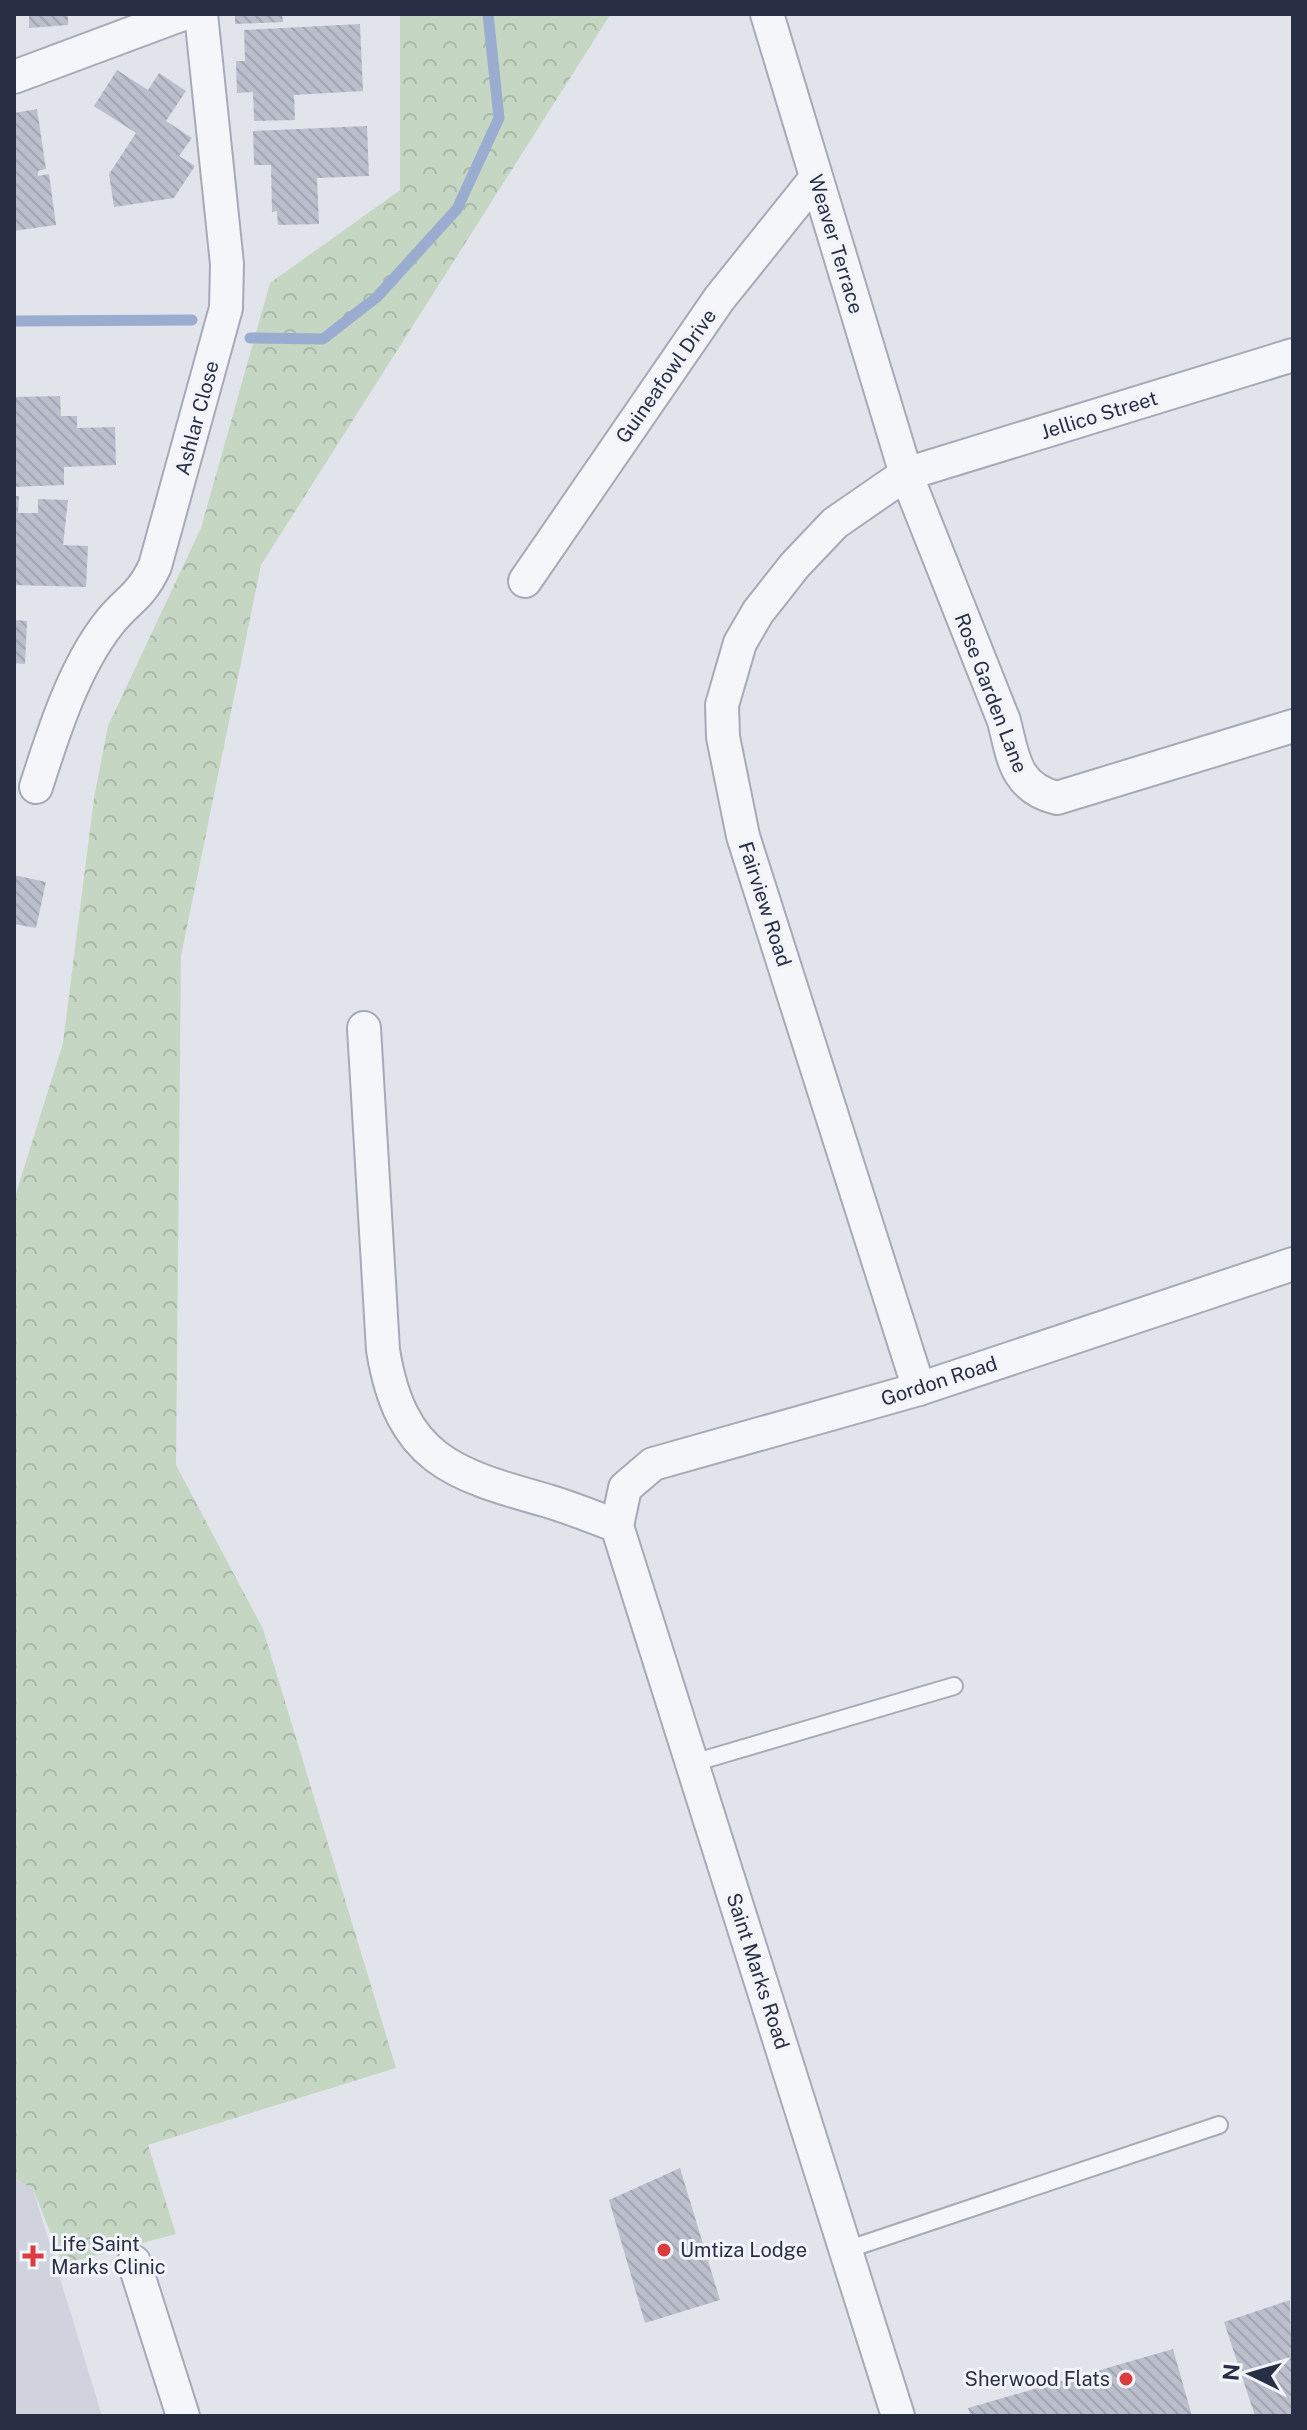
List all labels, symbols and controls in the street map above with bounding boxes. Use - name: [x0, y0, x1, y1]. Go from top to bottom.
- street label: Weaver Terrace: [803, 172, 869, 316]
- street label: Guineafowl Drive: [611, 304, 721, 448]
- street label: Ashlar Close: [170, 358, 224, 478]
- street label: Jellico Street: [1038, 386, 1160, 444]
- street label: Rose Garden Lane: [950, 610, 1032, 776]
- street label: Fairview Road: [734, 839, 796, 969]
- street label: Gordon Road: [878, 1351, 1000, 1411]
- street label: Saint Marks Road: [721, 1890, 795, 2052]
- place label: Life Saint Marks Clinic: [51, 2232, 166, 2279]
- place label: Umtiza Lodge: [680, 2238, 807, 2262]
- marker: Umtiza Lodge: [655, 2241, 673, 2259]
- marker: Life Saint Marks Clinic: [22, 2245, 44, 2267]
- north arrow: [1211, 2334, 1291, 2414]
- text: N: [1217, 2363, 1245, 2382]
- place label: Sherwood Flats: [965, 2367, 1110, 2391]
- marker: Sherwood Flats: [1117, 2370, 1135, 2388]

